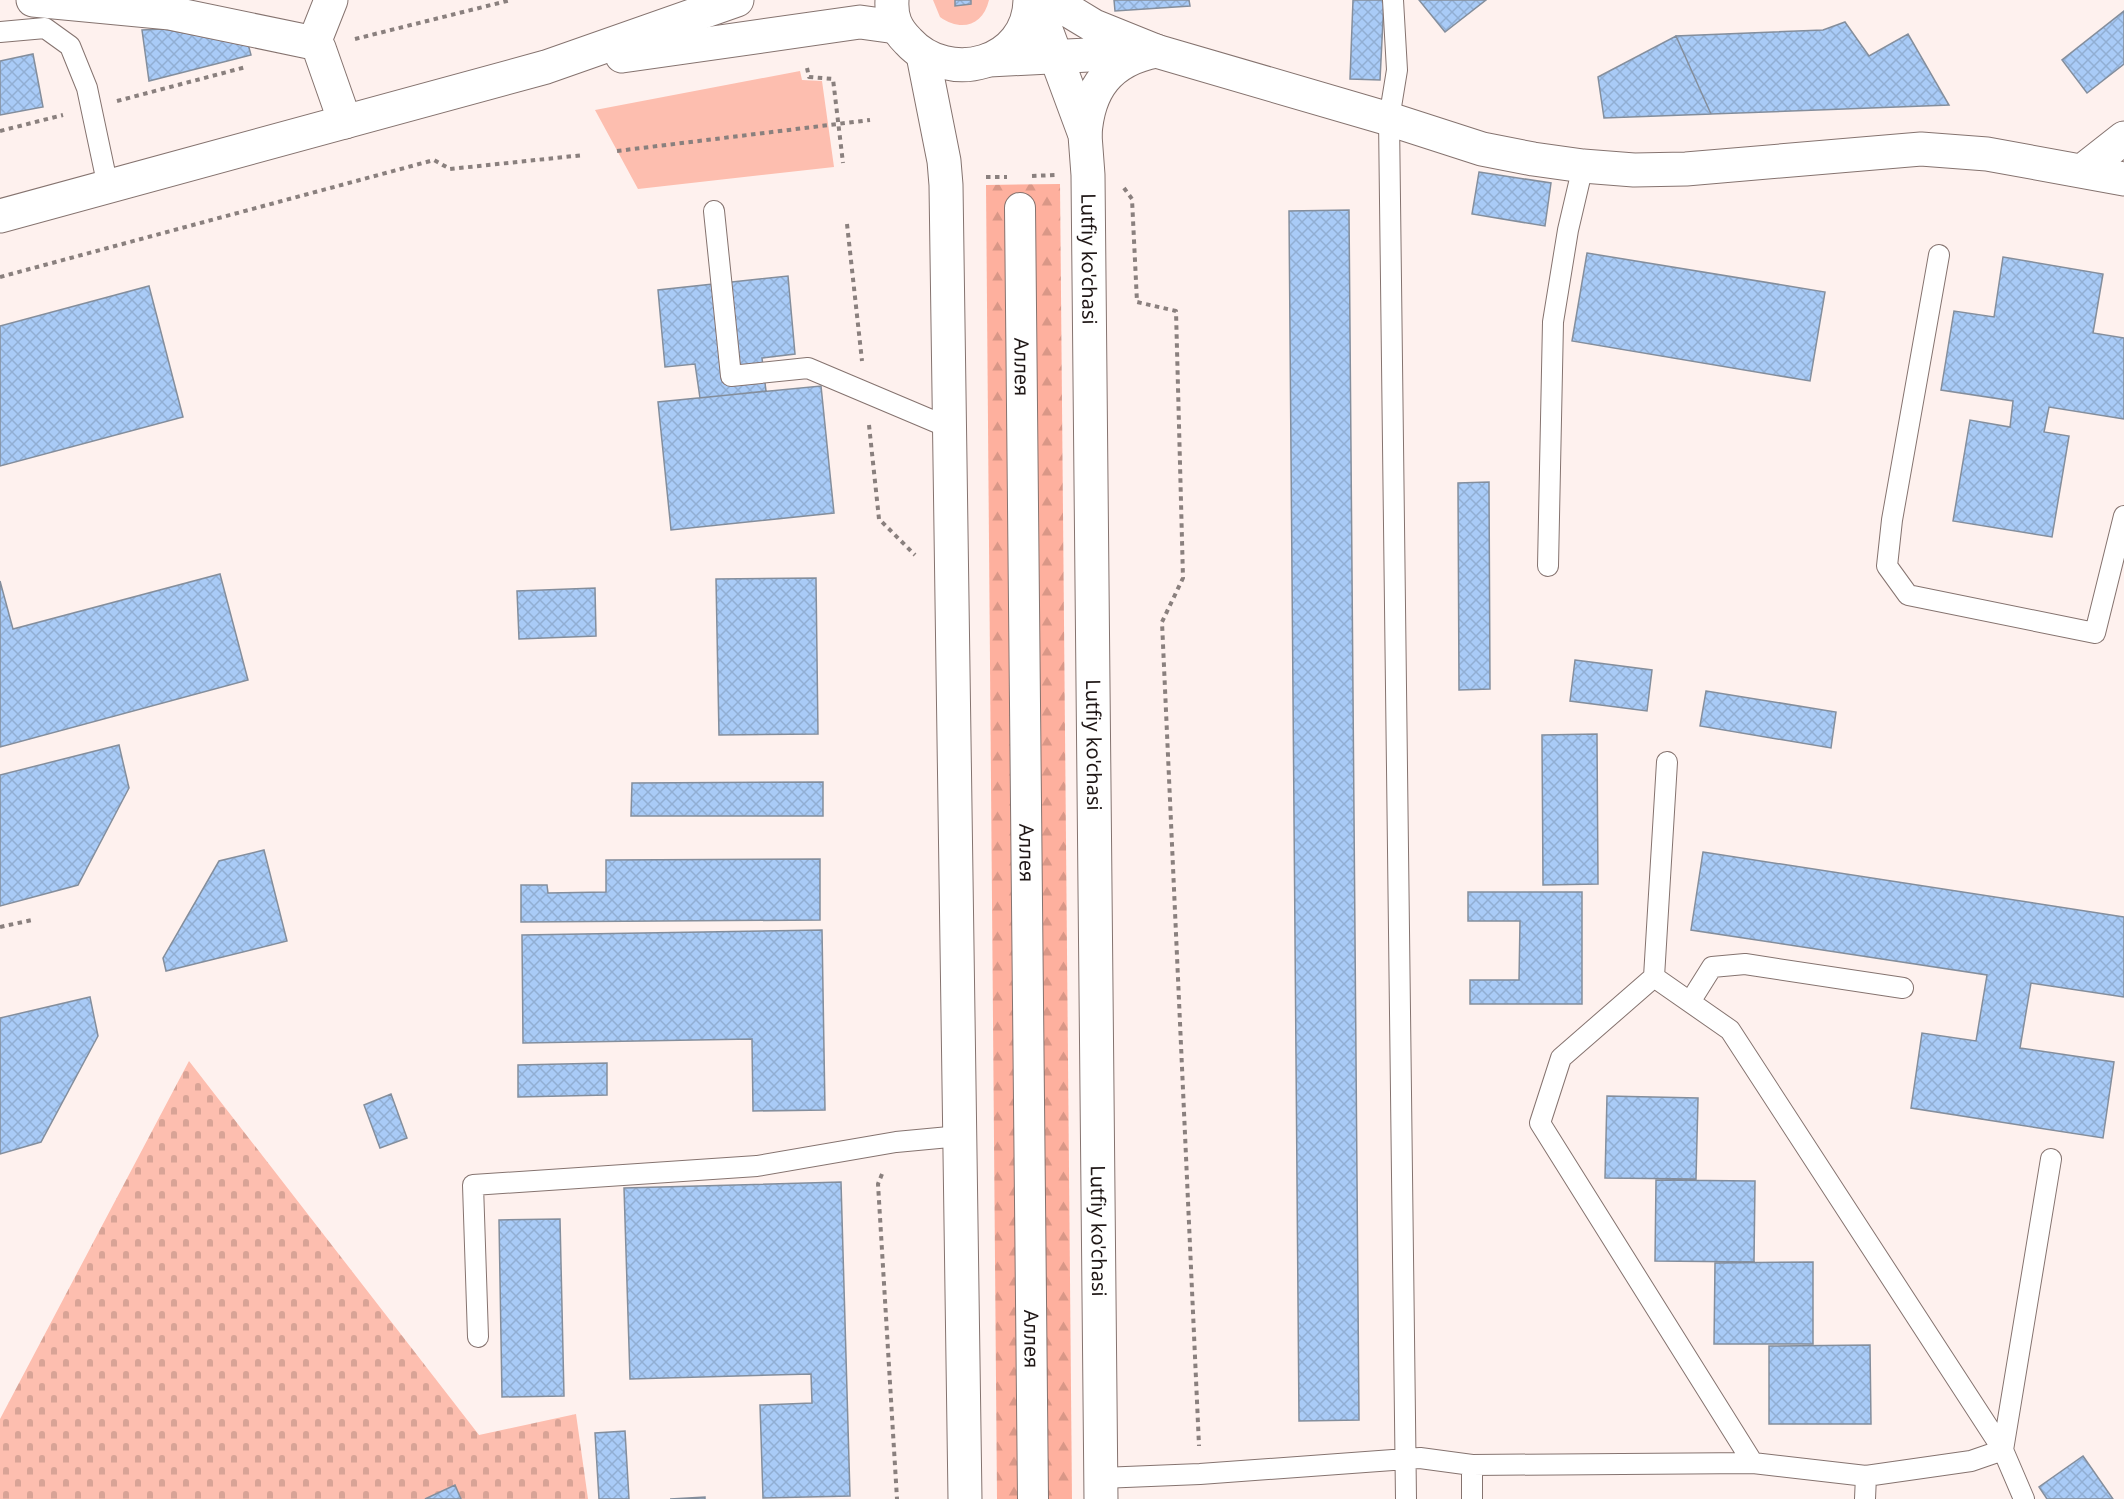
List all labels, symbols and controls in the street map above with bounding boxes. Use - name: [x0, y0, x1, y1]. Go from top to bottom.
- street label: Lutfiy ko'chasi: [1075, 193, 1103, 325]
- street label: Аллея: [1008, 338, 1036, 396]
- street label: Lutfiy ko'chasi: [1080, 679, 1108, 811]
- street label: Аллея: [1013, 824, 1041, 882]
- street label: Lutfiy ko'chasi: [1085, 1165, 1113, 1297]
- street label: Аллея: [1018, 1309, 1046, 1368]

